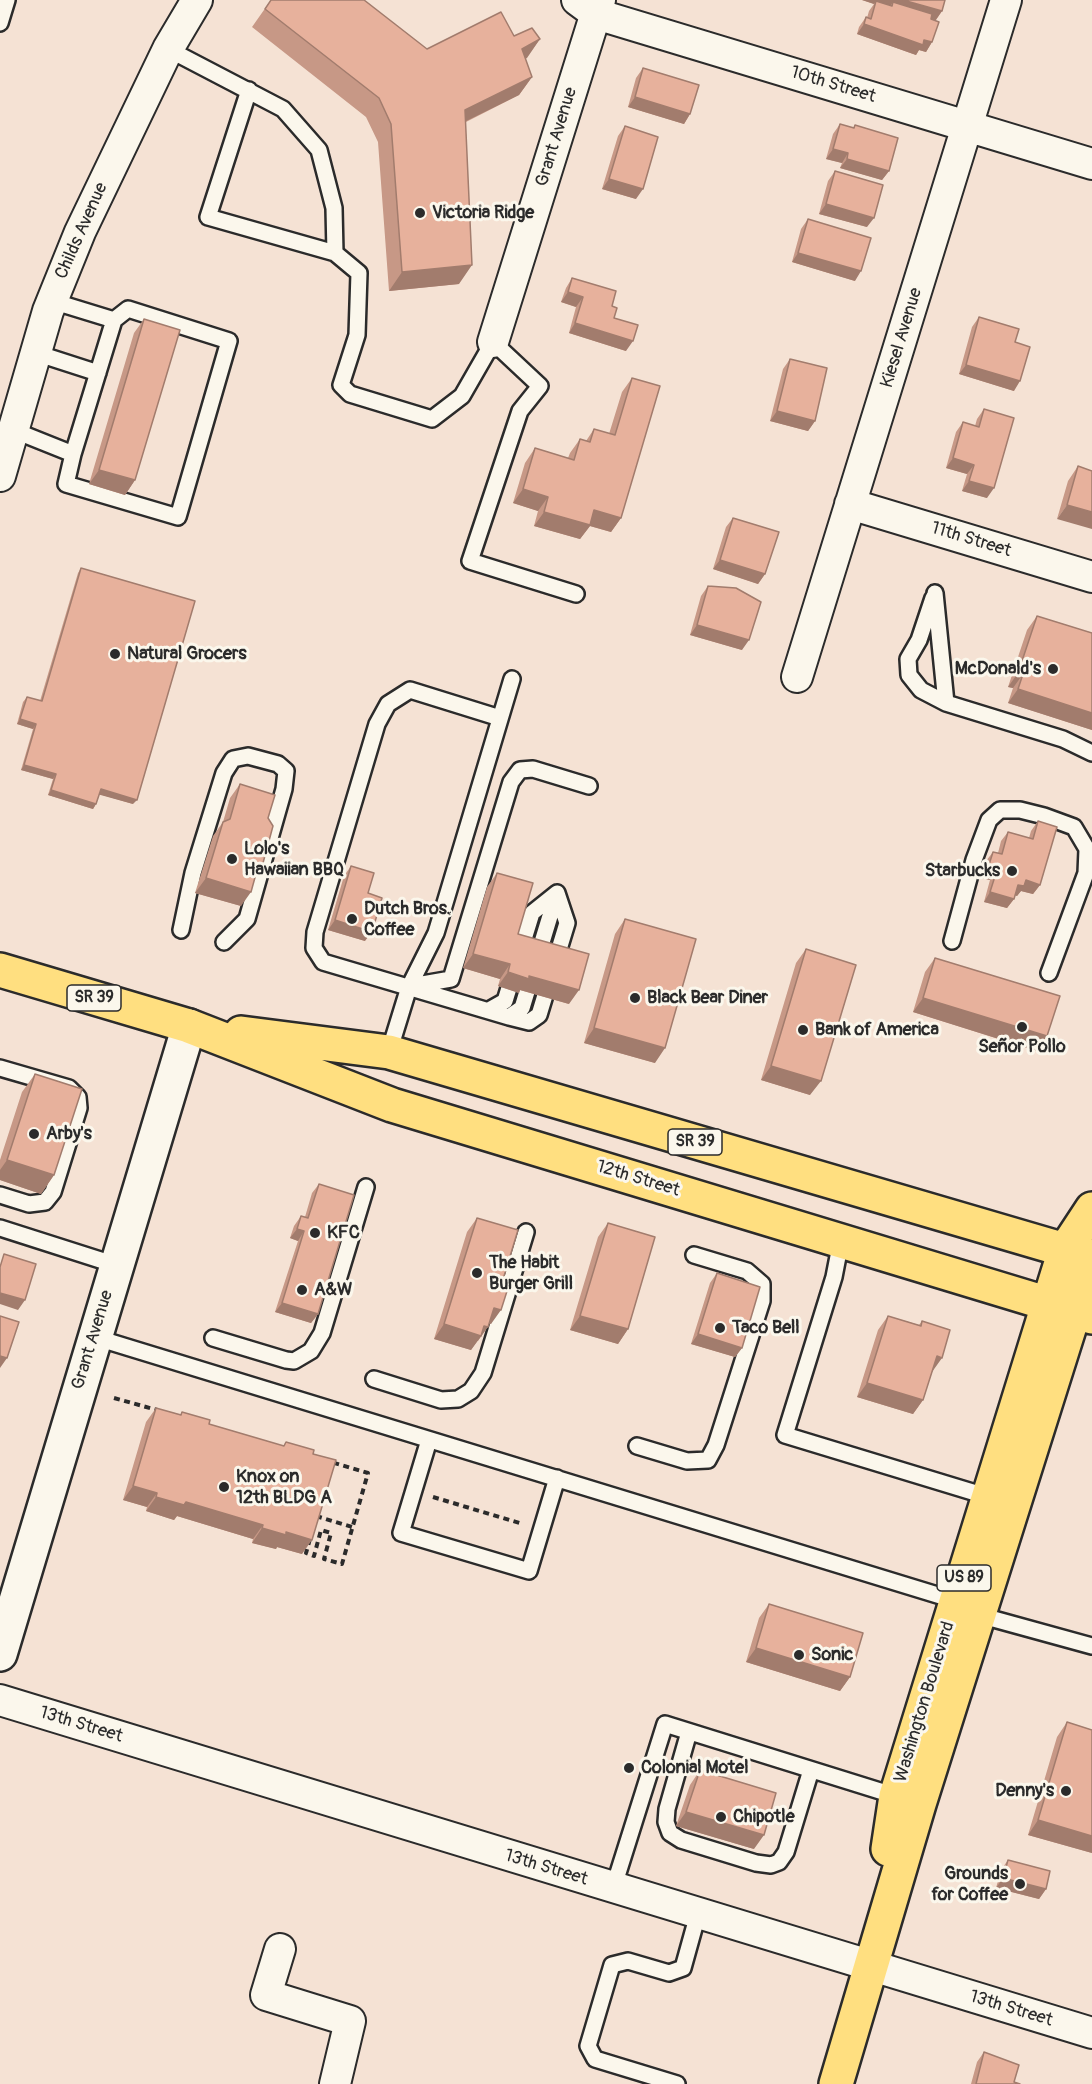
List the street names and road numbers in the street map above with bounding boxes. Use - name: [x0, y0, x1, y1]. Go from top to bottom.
- street label: 10th Street: [788, 62, 878, 108]
- street label: Grant Avenue: [532, 85, 582, 189]
- street label: Childs Avenue: [51, 179, 113, 283]
- street label: Kiesel Avenue: [877, 285, 927, 391]
- street label: 11th Street: [928, 518, 1014, 562]
- road number: SR 39: [67, 985, 121, 1011]
- road number: SR 39: [668, 1129, 722, 1155]
- street label: 12th Street: [594, 1156, 682, 1202]
- street label: Grant Avenue: [68, 1288, 118, 1392]
- road number: US 89: [937, 1565, 991, 1591]
- street label: Washington Boulevard: [890, 1619, 960, 1785]
- street label: 13th Street: [37, 1702, 125, 1748]
- street label: 13th Street: [502, 1845, 590, 1891]
- street label: 13th Street: [967, 1986, 1055, 2032]

